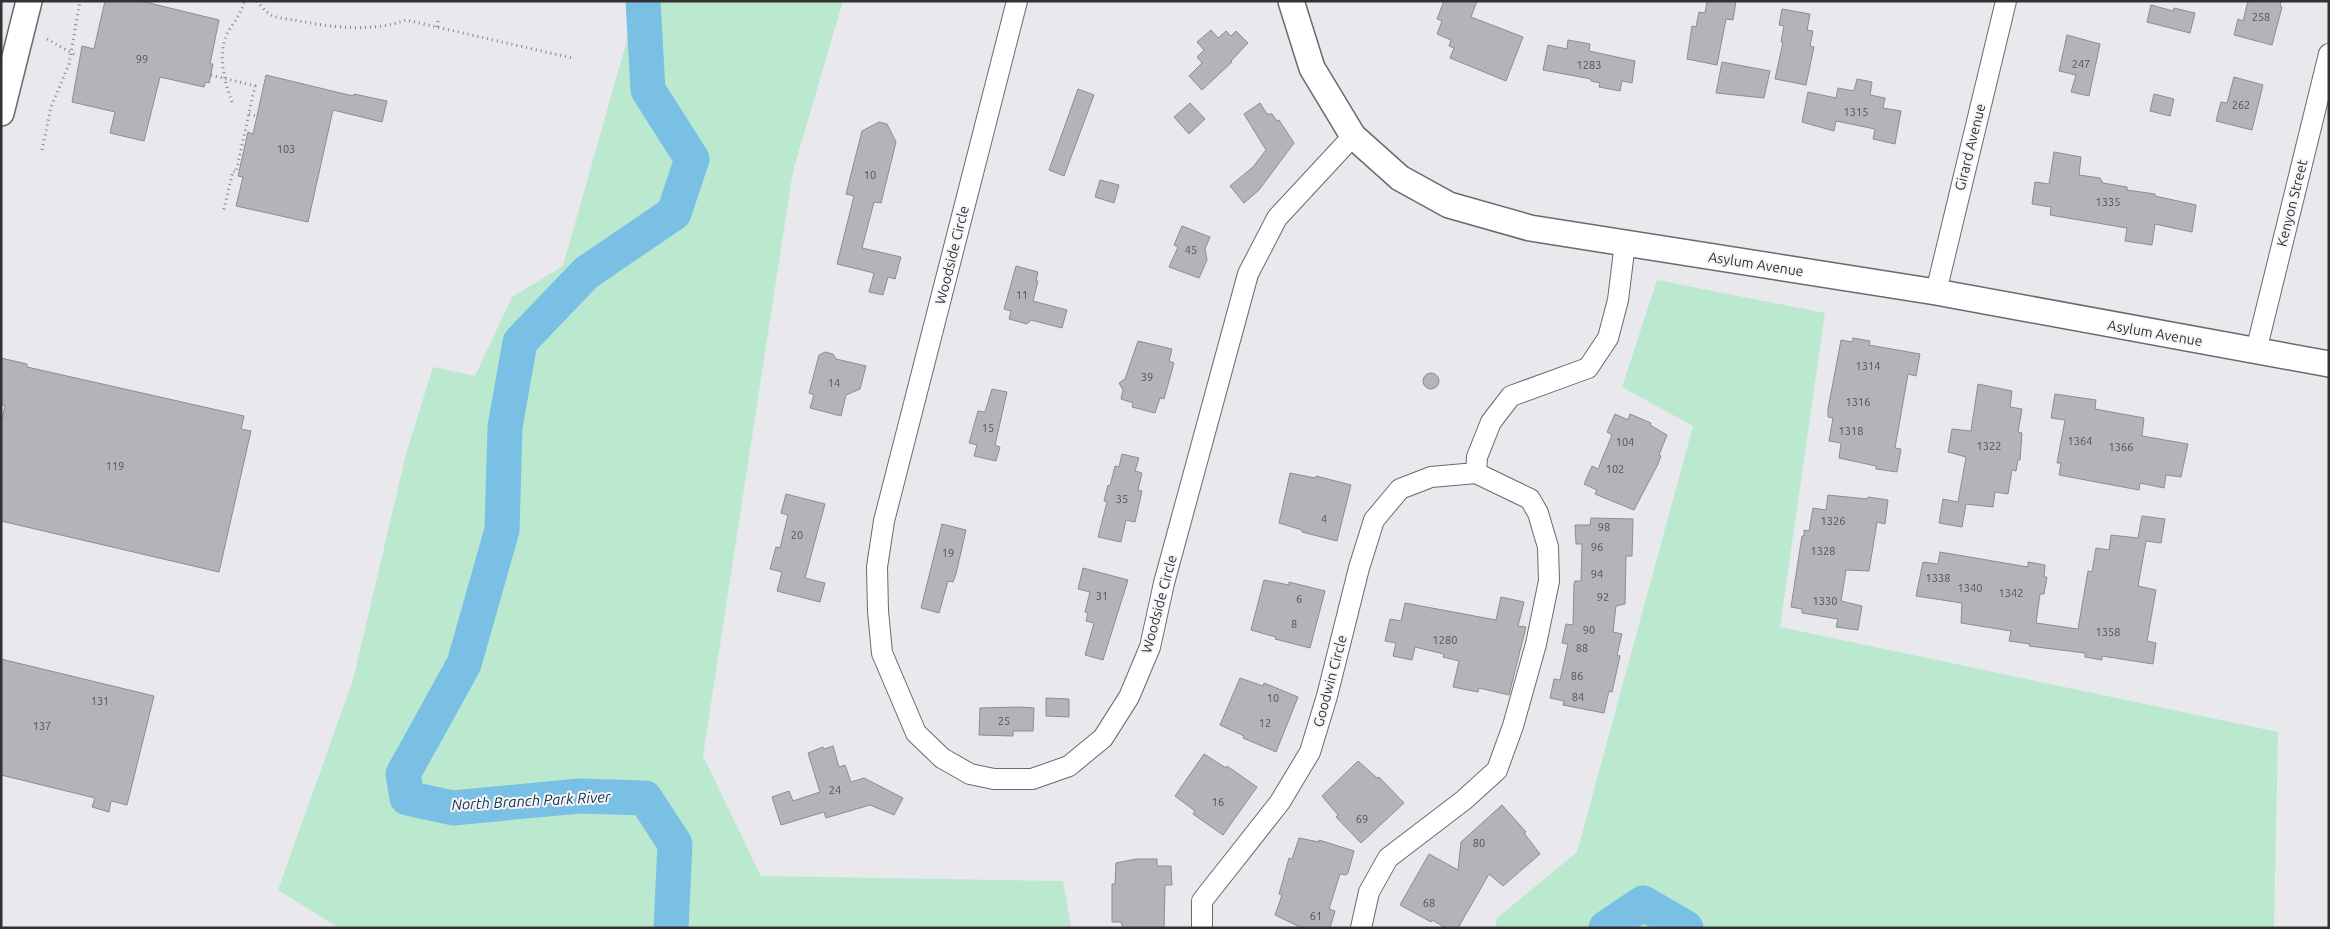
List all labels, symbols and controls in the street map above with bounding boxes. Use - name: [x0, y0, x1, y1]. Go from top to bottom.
- house number: 258: [2252, 11, 2270, 23]
- house number: 99: [136, 53, 148, 65]
- house number: 247: [2072, 58, 2090, 70]
- house number: 1283: [1577, 59, 1601, 71]
- house number: 262: [2232, 99, 2250, 111]
- street label: Girard Avenue: [1951, 102, 1989, 192]
- house number: 1315: [1844, 106, 1868, 118]
- house number: 103: [277, 143, 295, 155]
- street label: Kenyon Street: [2273, 157, 2311, 248]
- house number: 10: [864, 169, 876, 181]
- house number: 1335: [2096, 196, 2120, 208]
- street label: Woodside Circle: [932, 204, 972, 306]
- house number: 45: [1185, 244, 1197, 256]
- street label: Asylum Avenue: [1707, 249, 1805, 279]
- house number: 11: [1016, 289, 1028, 301]
- street label: Asylum Avenue: [2106, 317, 2204, 349]
- house number: 1314: [1856, 360, 1880, 372]
- house number: 39: [1141, 371, 1153, 383]
- house number: 14: [828, 377, 840, 389]
- house number: 1316: [1846, 396, 1870, 408]
- house number: 15: [982, 422, 994, 434]
- house number: 1318: [1839, 425, 1863, 437]
- house number: 1364: [2068, 435, 2092, 447]
- house number: 104: [1616, 436, 1634, 448]
- house number: 1322: [1977, 440, 2001, 452]
- house number: 1366: [2109, 441, 2133, 453]
- house number: 119: [106, 460, 124, 472]
- house number: 102: [1606, 463, 1624, 475]
- house number: 35: [1116, 493, 1128, 505]
- house number: 4: [1321, 513, 1327, 525]
- house number: 1326: [1821, 515, 1845, 527]
- house number: 98: [1598, 521, 1610, 533]
- house number: 20: [791, 529, 803, 541]
- house number: 96: [1591, 541, 1603, 553]
- house number: 1328: [1811, 545, 1835, 557]
- house number: 19: [942, 547, 954, 559]
- street label: Woodside Circle: [1138, 553, 1180, 655]
- house number: 94: [1591, 568, 1603, 580]
- house number: 1338: [1926, 572, 1950, 584]
- house number: 1340: [1958, 582, 1982, 594]
- house number: 1342: [1999, 587, 2023, 599]
- house number: 31: [1096, 590, 1108, 602]
- house number: 92: [1597, 591, 1609, 603]
- house number: 6: [1296, 593, 1302, 605]
- house number: 1330: [1813, 595, 1837, 607]
- house number: 8: [1291, 618, 1297, 630]
- house number: 90: [1583, 624, 1595, 636]
- house number: 1358: [2096, 626, 2120, 638]
- street label: Goodwin Circle: [1310, 633, 1350, 729]
- house number: 1280: [1433, 634, 1457, 646]
- house number: 88: [1576, 642, 1588, 654]
- house number: 86: [1571, 670, 1583, 682]
- house number: 84: [1572, 691, 1584, 703]
- house number: 10: [1267, 692, 1279, 704]
- house number: 131: [91, 695, 109, 707]
- house number: 25: [998, 715, 1010, 727]
- house number: 12: [1259, 717, 1271, 729]
- house number: 137: [33, 720, 51, 732]
- house number: 24: [829, 784, 841, 796]
- water label: North Branch Park River: [451, 788, 612, 813]
- house number: 16: [1212, 796, 1224, 808]
- house number: 69: [1356, 813, 1368, 825]
- house number: 80: [1473, 837, 1485, 849]
- house number: 68: [1423, 897, 1435, 909]
- house number: 61: [1310, 910, 1322, 922]

